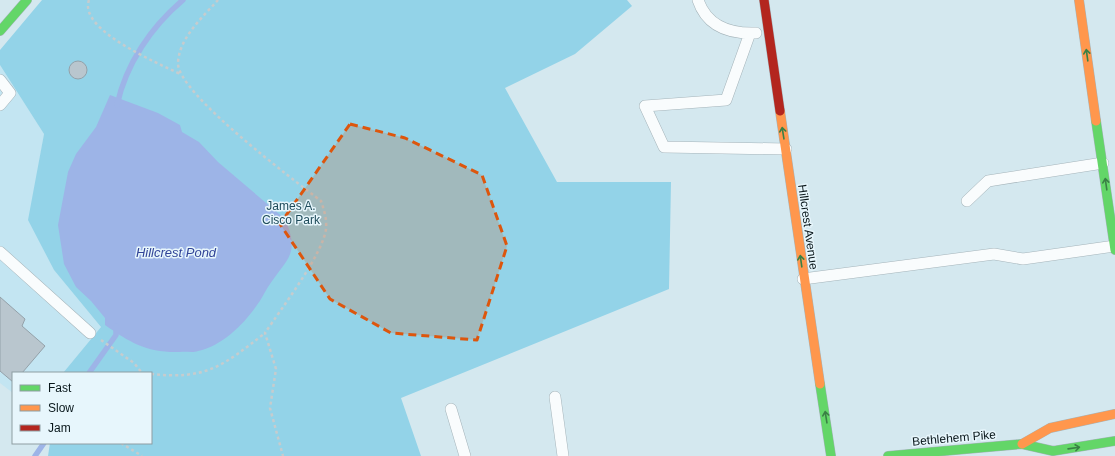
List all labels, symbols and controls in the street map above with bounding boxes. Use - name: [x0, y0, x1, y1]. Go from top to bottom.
- one-way arrow: [1083, 49, 1091, 62]
- one-way arrow: [779, 126, 787, 139]
- one-way arrow: [1102, 178, 1110, 191]
- street label: Hillcrest Avenue: [795, 184, 821, 271]
- park label: James A. Cisco Park: [262, 199, 321, 227]
- water label: Hillcrest Pond: [136, 245, 217, 260]
- one-way arrow: [797, 255, 805, 268]
- legend: [12, 372, 152, 444]
- text: Fast: [48, 381, 72, 395]
- text: Slow: [48, 401, 74, 415]
- one-way arrow: [821, 411, 829, 424]
- text: Jam: [48, 421, 71, 435]
- street label: Bethlehem Pike: [912, 427, 997, 449]
- one-way arrow: [1067, 444, 1080, 452]

